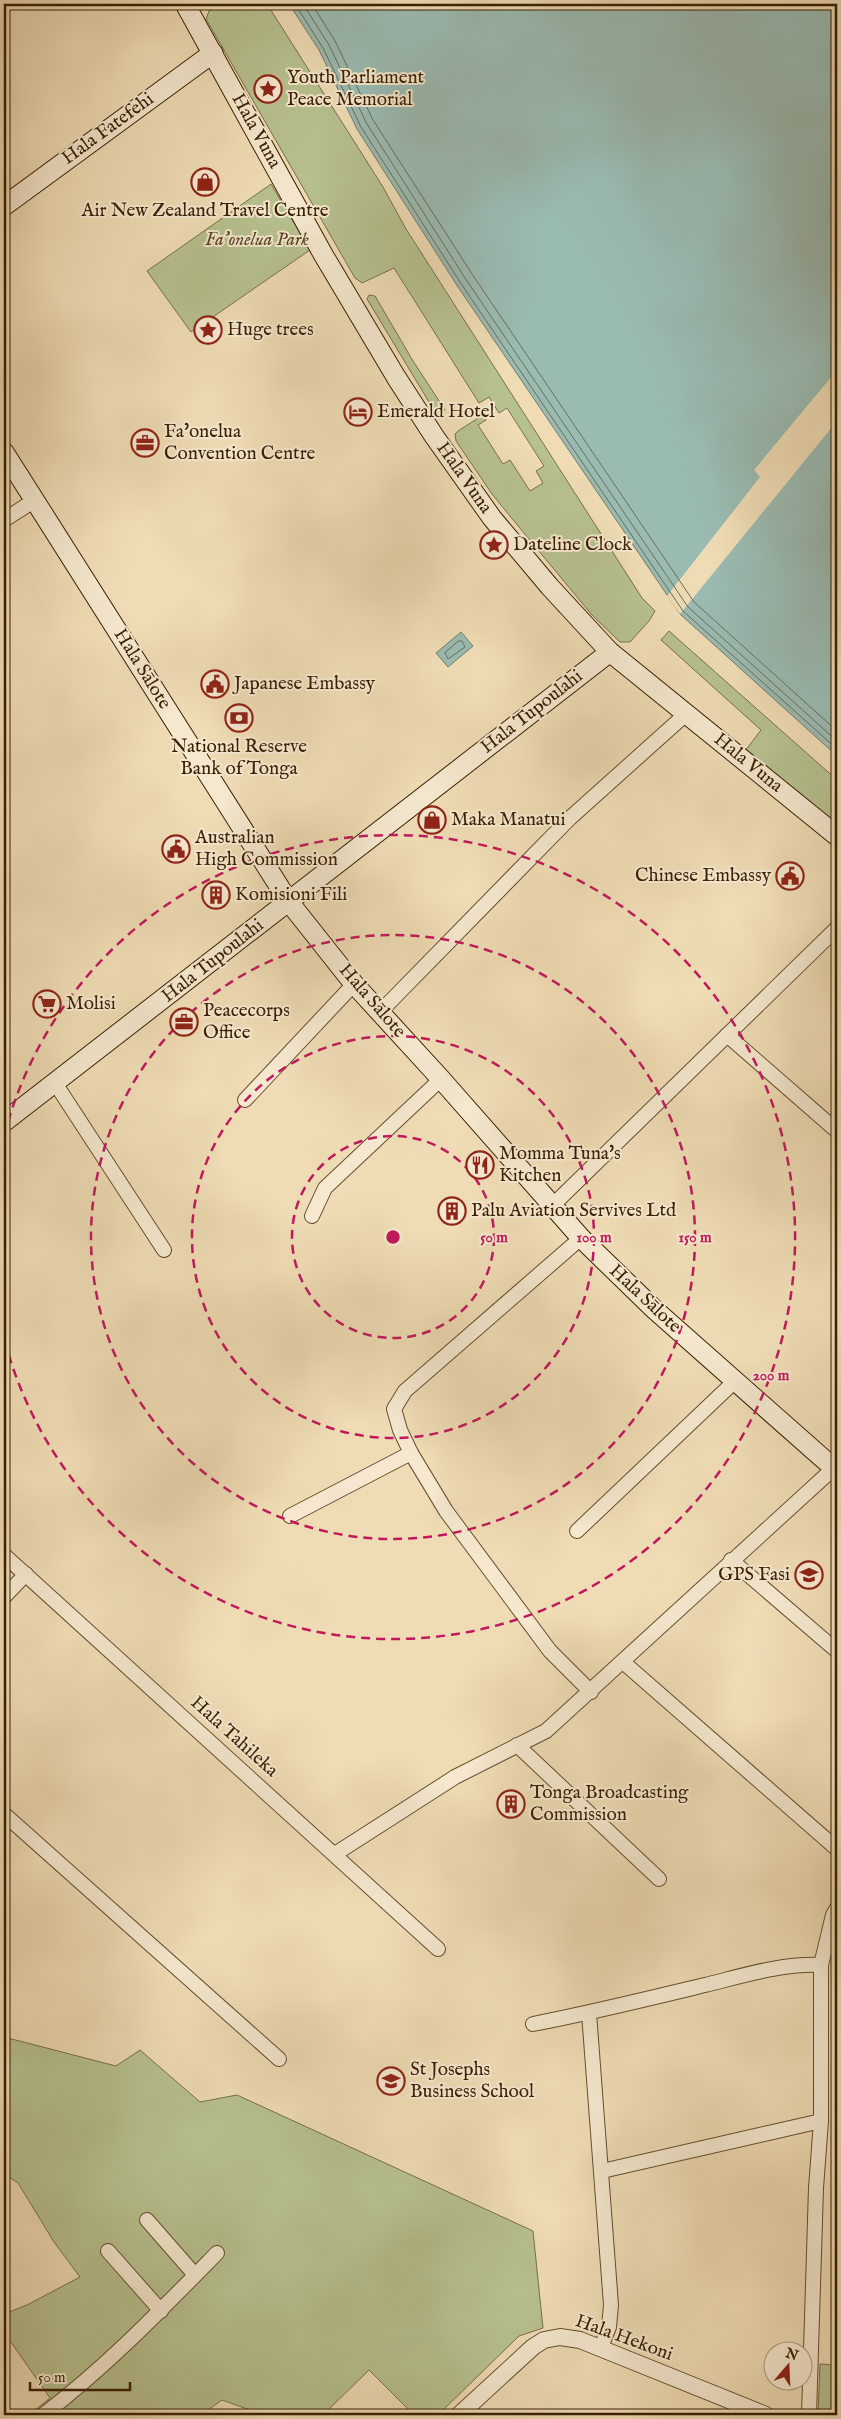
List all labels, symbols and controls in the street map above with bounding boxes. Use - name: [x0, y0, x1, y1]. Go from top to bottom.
- place label: Youth Parliament Peace Memorial: [287, 66, 425, 112]
- place icon: Youth Parliament Peace Memorial: [253, 74, 283, 104]
- street label: Hala Fatefehi: [57, 88, 159, 170]
- street label: Hala Vuna: [226, 89, 287, 173]
- shop icon: Air New Zealand Travel Centre: [190, 167, 220, 197]
- place label: Air New Zealand Travel Centre: [81, 199, 329, 223]
- park label: Fa'onelua Park: [205, 228, 309, 252]
- place icon: Huge trees: [193, 315, 223, 345]
- place label: Huge trees: [227, 318, 314, 342]
- hotel icon: Emerald Hotel: [343, 397, 373, 427]
- place label: Emerald Hotel: [377, 400, 496, 424]
- place label: Fa'onelua Convention Centre: [164, 420, 316, 466]
- office icon: Fa'onelua Convention Centre: [130, 428, 160, 458]
- street label: Hala Vuna: [431, 437, 498, 519]
- place icon: Dateline Clock: [479, 530, 509, 560]
- place label: Dateline Clock: [513, 533, 633, 557]
- street label: Hala Sālote: [108, 624, 176, 714]
- street label: Hala Tupoulahi: [476, 665, 588, 759]
- public building icon: Japanese Embassy: [200, 669, 230, 699]
- place label: Japanese Embassy: [232, 672, 376, 696]
- bank icon: National Reserve Bank of Tonga: [224, 703, 254, 733]
- street label: Hala Vuna: [709, 728, 788, 799]
- place label: National Reserve Bank of Tonga: [171, 735, 307, 781]
- shop icon: Maka Manatui: [417, 805, 447, 835]
- place label: Maka Manatui: [451, 808, 565, 832]
- place label: Australian High Commission: [194, 826, 338, 872]
- public building icon: Australian High Commission: [161, 834, 191, 864]
- public building icon: Chinese Embassy: [775, 861, 805, 891]
- place label: Chinese Embassy: [635, 864, 772, 888]
- building icon: Komisioni Fili: [201, 880, 231, 910]
- place label: Komisioni Fili: [235, 883, 347, 907]
- street label: Hala Tupoulahi: [157, 914, 269, 1008]
- street label: Hala Sālote: [333, 959, 411, 1043]
- supermarket icon: Molisi: [32, 989, 62, 1019]
- place label: Molisi: [66, 992, 116, 1016]
- place label: Peacecorps Office: [203, 999, 290, 1045]
- office icon: Peacecorps Office: [169, 1007, 199, 1037]
- place label: Momma Tuna's Kitchen: [499, 1142, 621, 1188]
- restaurant icon: Momma Tuna's Kitchen: [465, 1150, 495, 1180]
- building icon: Palu Aviation Servives Ltd: [437, 1196, 467, 1226]
- place label: Palu Aviation Servives Ltd: [471, 1199, 677, 1223]
- centre of rings: [384, 1228, 402, 1246]
- text: 50 m: [480, 1228, 508, 1247]
- text: 100 m: [576, 1228, 612, 1247]
- text: 150 m: [678, 1228, 712, 1247]
- street label: Hala Sālote: [604, 1259, 687, 1339]
- text: 200 m: [753, 1366, 790, 1385]
- school or university icon: GPS Fasi: [794, 1560, 824, 1590]
- place label: GPS Fasi: [718, 1563, 790, 1587]
- street label: Hala Tahileka: [185, 1691, 284, 1783]
- place label: Tonga Broadcasting Commission: [530, 1781, 689, 1827]
- building icon: Tonga Broadcasting Commission: [496, 1789, 526, 1819]
- place label: St Josephs Business School: [410, 2058, 535, 2104]
- school or university icon: St Josephs Business School: [376, 2066, 406, 2096]
- street label: Hala Hekoni: [572, 2309, 676, 2367]
- north arrow: [764, 2342, 814, 2392]
- text: N: [782, 2344, 801, 2365]
- scale bar: [30, 2359, 130, 2391]
- text: 50 m: [38, 2368, 66, 2387]

